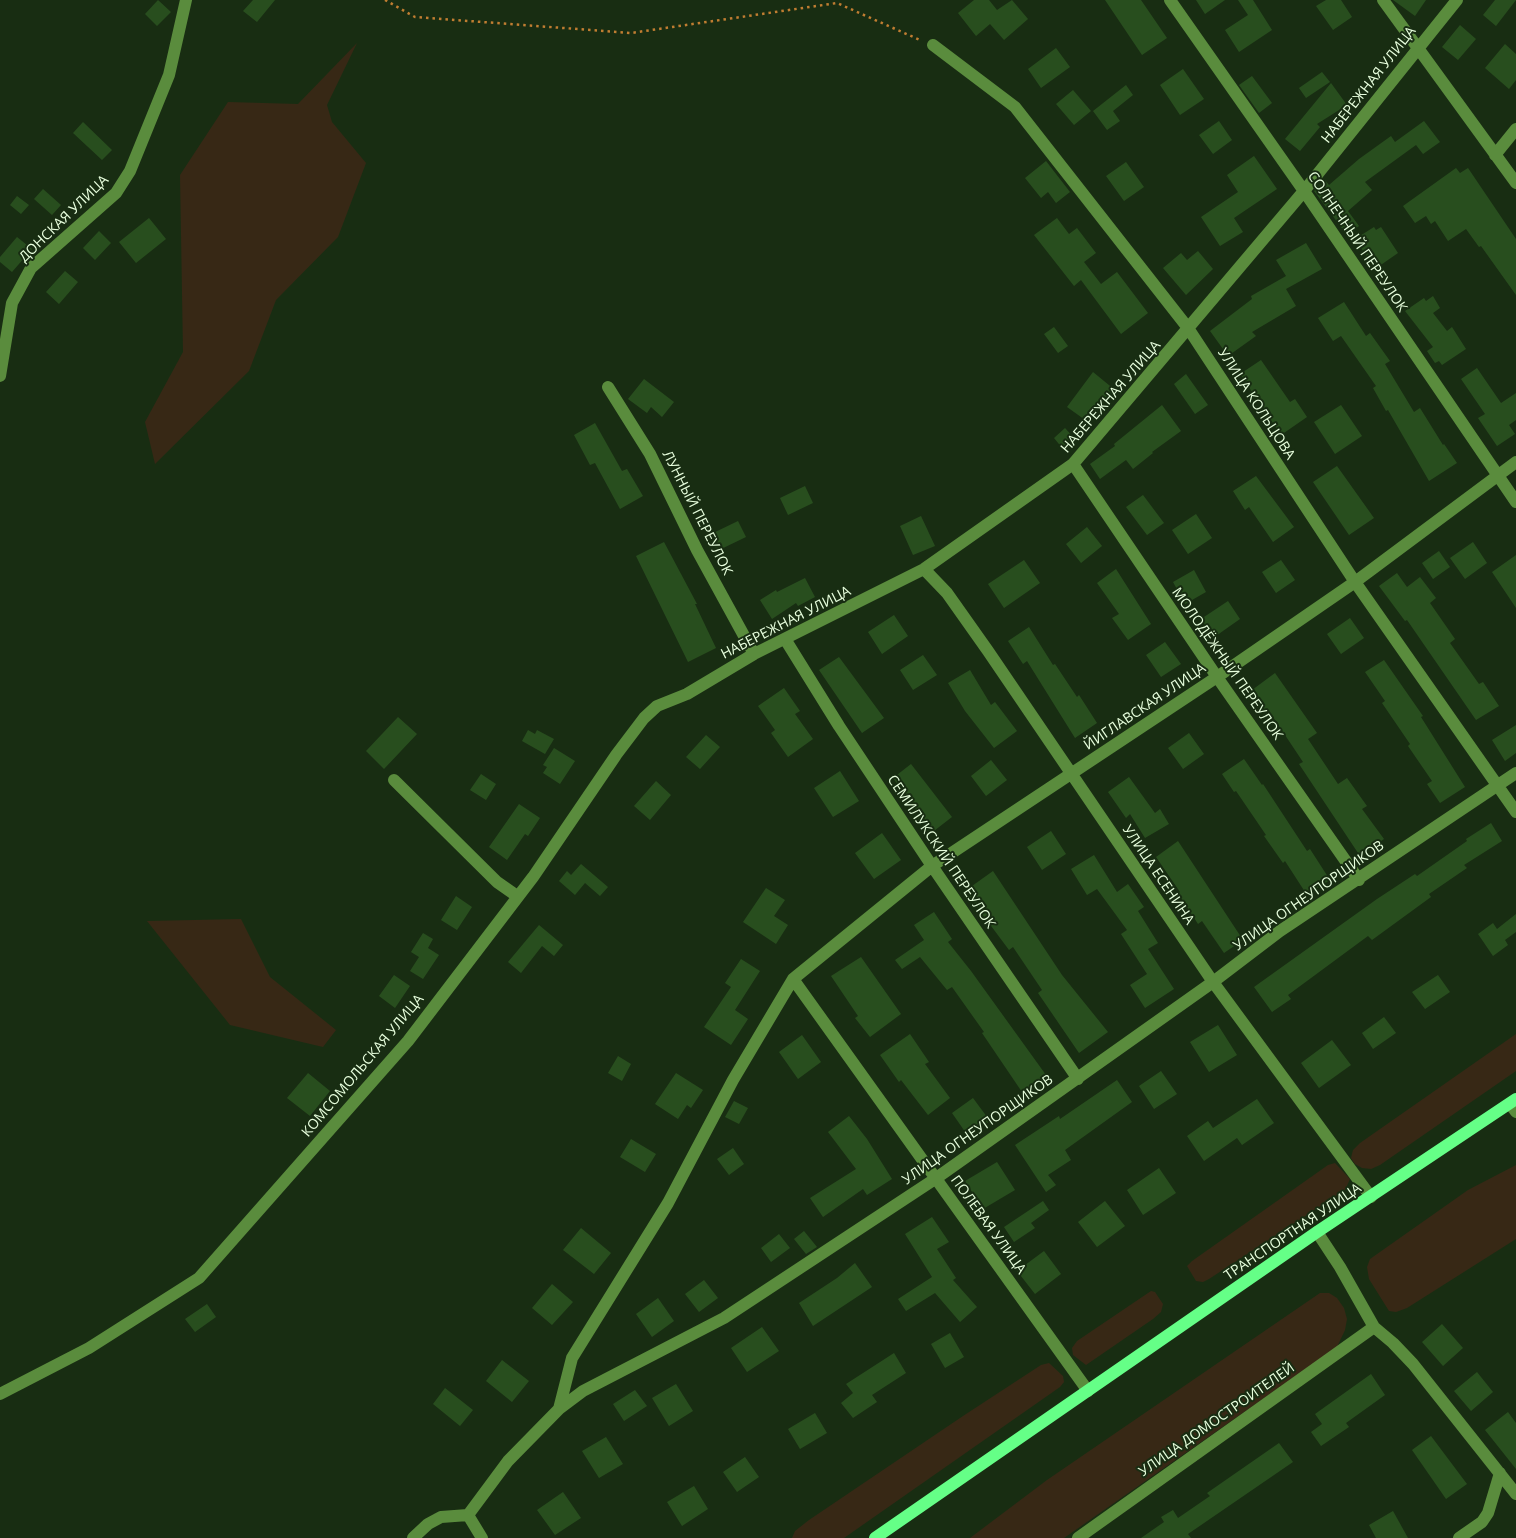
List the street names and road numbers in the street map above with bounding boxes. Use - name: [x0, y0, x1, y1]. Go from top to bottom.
- street label: НАБЕРЕЖНАЯ УЛИЦА: [1318, 23, 1420, 147]
- street label: СОЛНЕЧНЫЙ ПЕРЕУЛОК: [1304, 169, 1410, 315]
- street label: ДОНСКАЯ УЛИЦА: [16, 172, 112, 266]
- street label: НАБЕРЕЖНАЯ УЛИЦА: [1058, 337, 1164, 457]
- street label: УЛИЦА КОЛЬЦОВА: [1214, 345, 1298, 463]
- street label: ЛУННЫЙ ПЕРЕУЛОК: [658, 448, 736, 578]
- street label: НАБЕРЕЖНАЯ УЛИЦА: [718, 583, 854, 663]
- street label: МОЛОДЁЖНЫЙ ПЕРЕУЛОК: [1168, 585, 1286, 743]
- street label: ЙИГЛАВСКАЯ УЛИЦА: [1081, 660, 1209, 754]
- street label: СЕМИЛУКСКИЙ ПЕРЕУЛОК: [883, 772, 999, 932]
- street label: УЛИЦА ЕСЕНИНА: [1118, 822, 1198, 928]
- street label: УЛИЦА ОГНЕУПОРЩИКОВ: [1230, 838, 1388, 954]
- street label: КОМСОМОЛЬСКАЯ УЛИЦА: [298, 991, 428, 1141]
- street label: УЛИЦА ОГНЕУПОРЩИКОВ: [899, 1072, 1057, 1188]
- street label: ПОЛЕВАЯ УЛИЦА: [947, 1173, 1029, 1277]
- street label: ТРАНСПОРТНАЯ УЛИЦА: [1221, 1180, 1365, 1284]
- street label: УЛИЦА ДОМОСТРОИТЕЛЕЙ: [1136, 1360, 1298, 1480]

